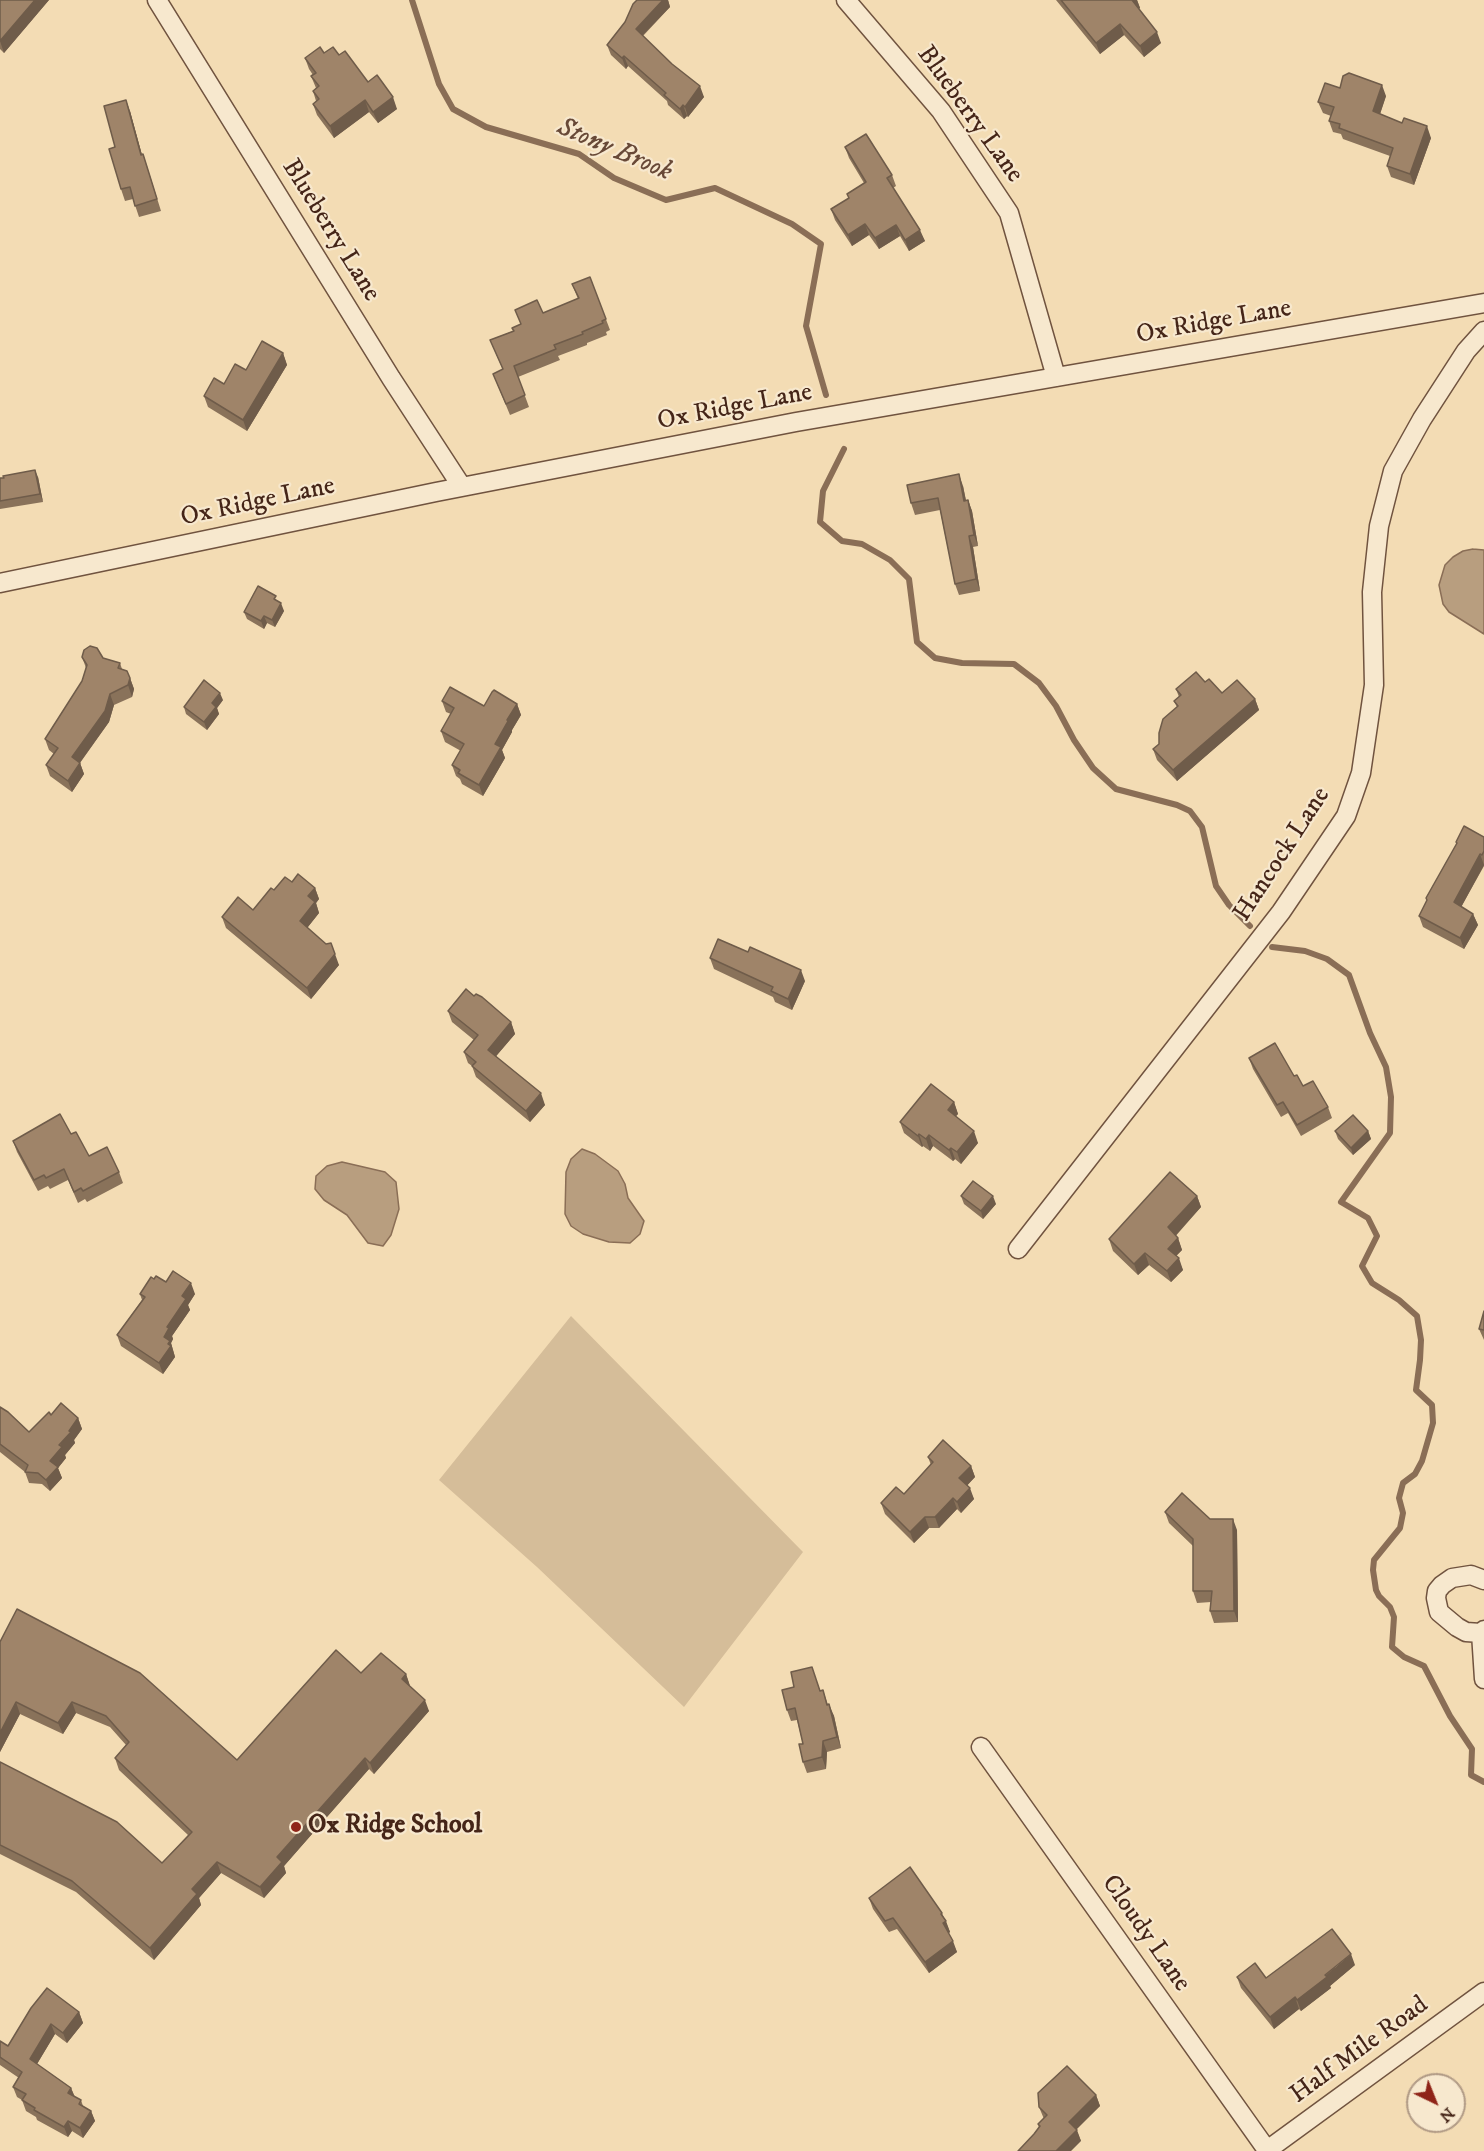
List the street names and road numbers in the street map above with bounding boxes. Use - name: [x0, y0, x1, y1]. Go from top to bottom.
- street label: Blueberry Lane: [909, 40, 1029, 190]
- street label: Blueberry Lane: [274, 154, 386, 308]
- street label: Ox Ridge Lane: [1134, 294, 1294, 352]
- street label: Ox Ridge Lane: [655, 378, 815, 438]
- street label: Ox Ridge Lane: [178, 471, 338, 535]
- street label: Hancock Lane: [1228, 782, 1338, 928]
- street label: Cloudy Lane: [1094, 1870, 1196, 1998]
- street label: Half Mile Road: [1285, 1991, 1435, 2111]

